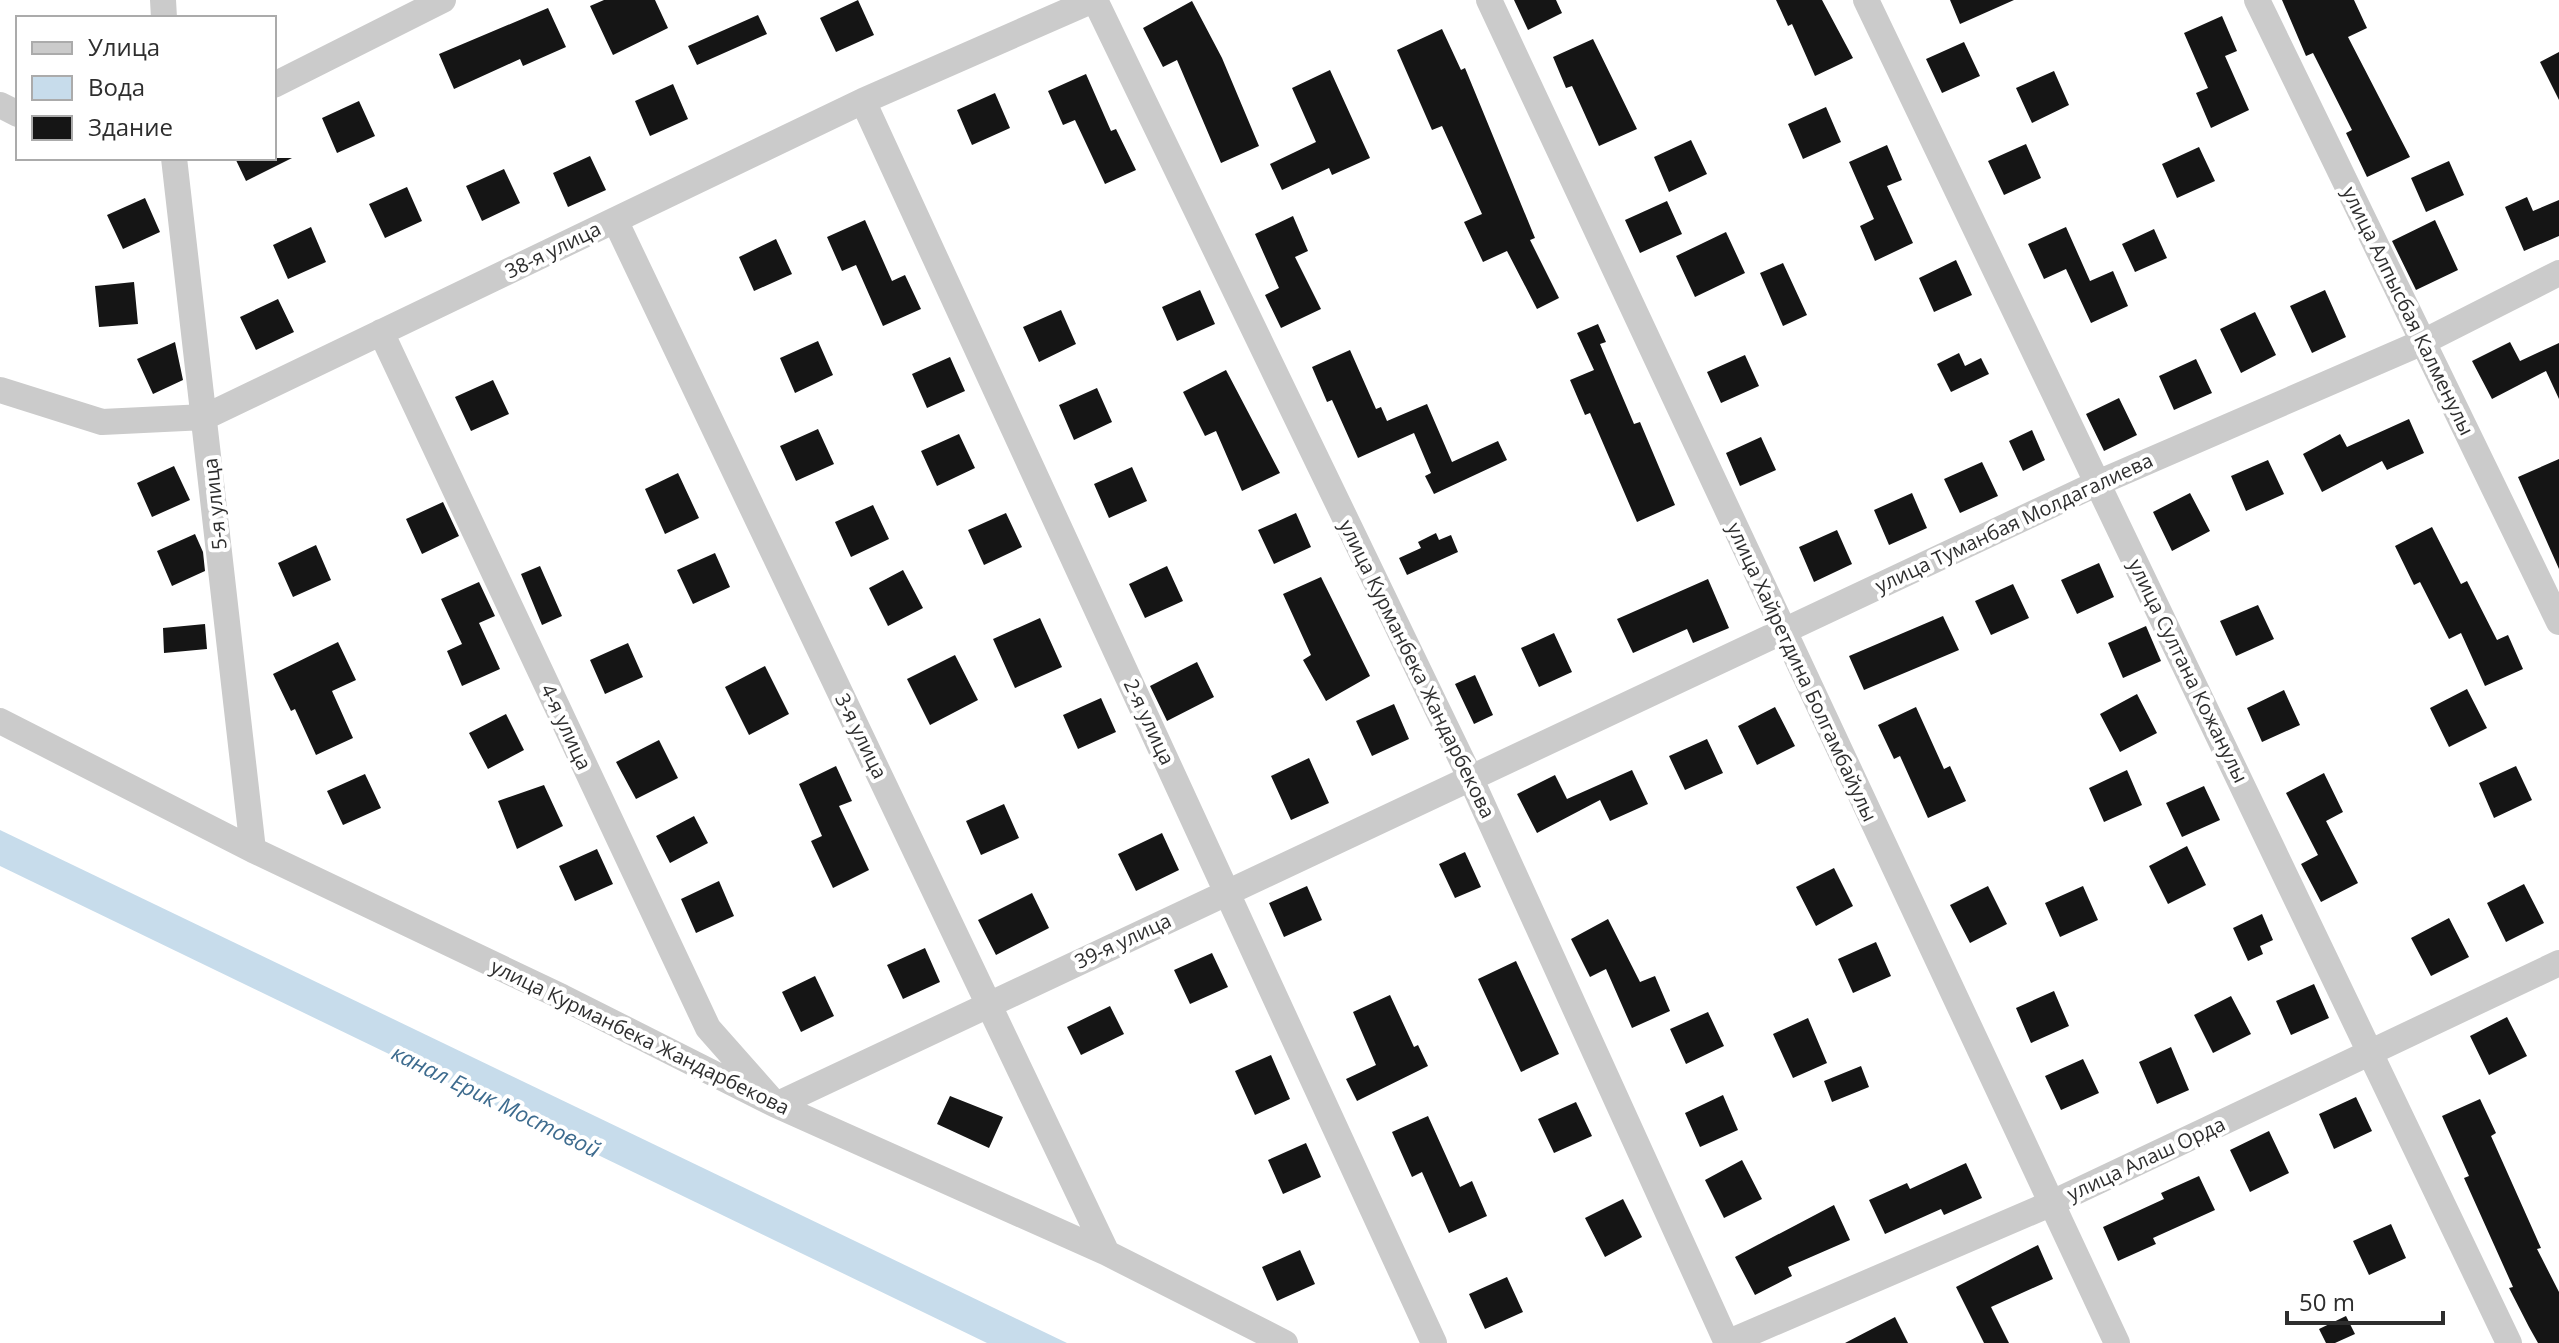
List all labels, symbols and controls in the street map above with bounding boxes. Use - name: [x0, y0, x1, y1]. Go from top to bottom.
- legend: [16, 16, 276, 160]
- text: Улица: [88, 30, 160, 63]
- text: Вода: [88, 70, 145, 103]
- text: Здание: [88, 110, 173, 143]
- street label: улица Алпысбая Калменулы: [2336, 182, 2481, 440]
- street label: 38-я улица: [500, 215, 605, 284]
- street label: улица Туманбая Молдагалиева: [1871, 446, 2157, 599]
- street label: 5-я улица: [196, 457, 233, 551]
- street label: улица Курманбека Жандарбекова: [1333, 515, 1502, 823]
- street label: улица Хайретдина Болгамбайулы: [1721, 518, 1884, 826]
- street label: улица Султана Кожанулы: [2122, 554, 2255, 787]
- street label: 2-я улица: [1118, 674, 1181, 769]
- street label: 4-я улица: [535, 679, 598, 774]
- street label: 3-я улица: [829, 689, 894, 783]
- street label: 39-я улица: [1070, 906, 1175, 975]
- street label: улица Курманбека Жандарбекова: [486, 952, 794, 1121]
- water label: канал Ерик Мостовой: [387, 1037, 606, 1164]
- street label: улица Алаш Орда: [2062, 1110, 2229, 1207]
- scale bar: [2287, 1275, 2443, 1325]
- text: 50 m: [2299, 1285, 2355, 1318]

